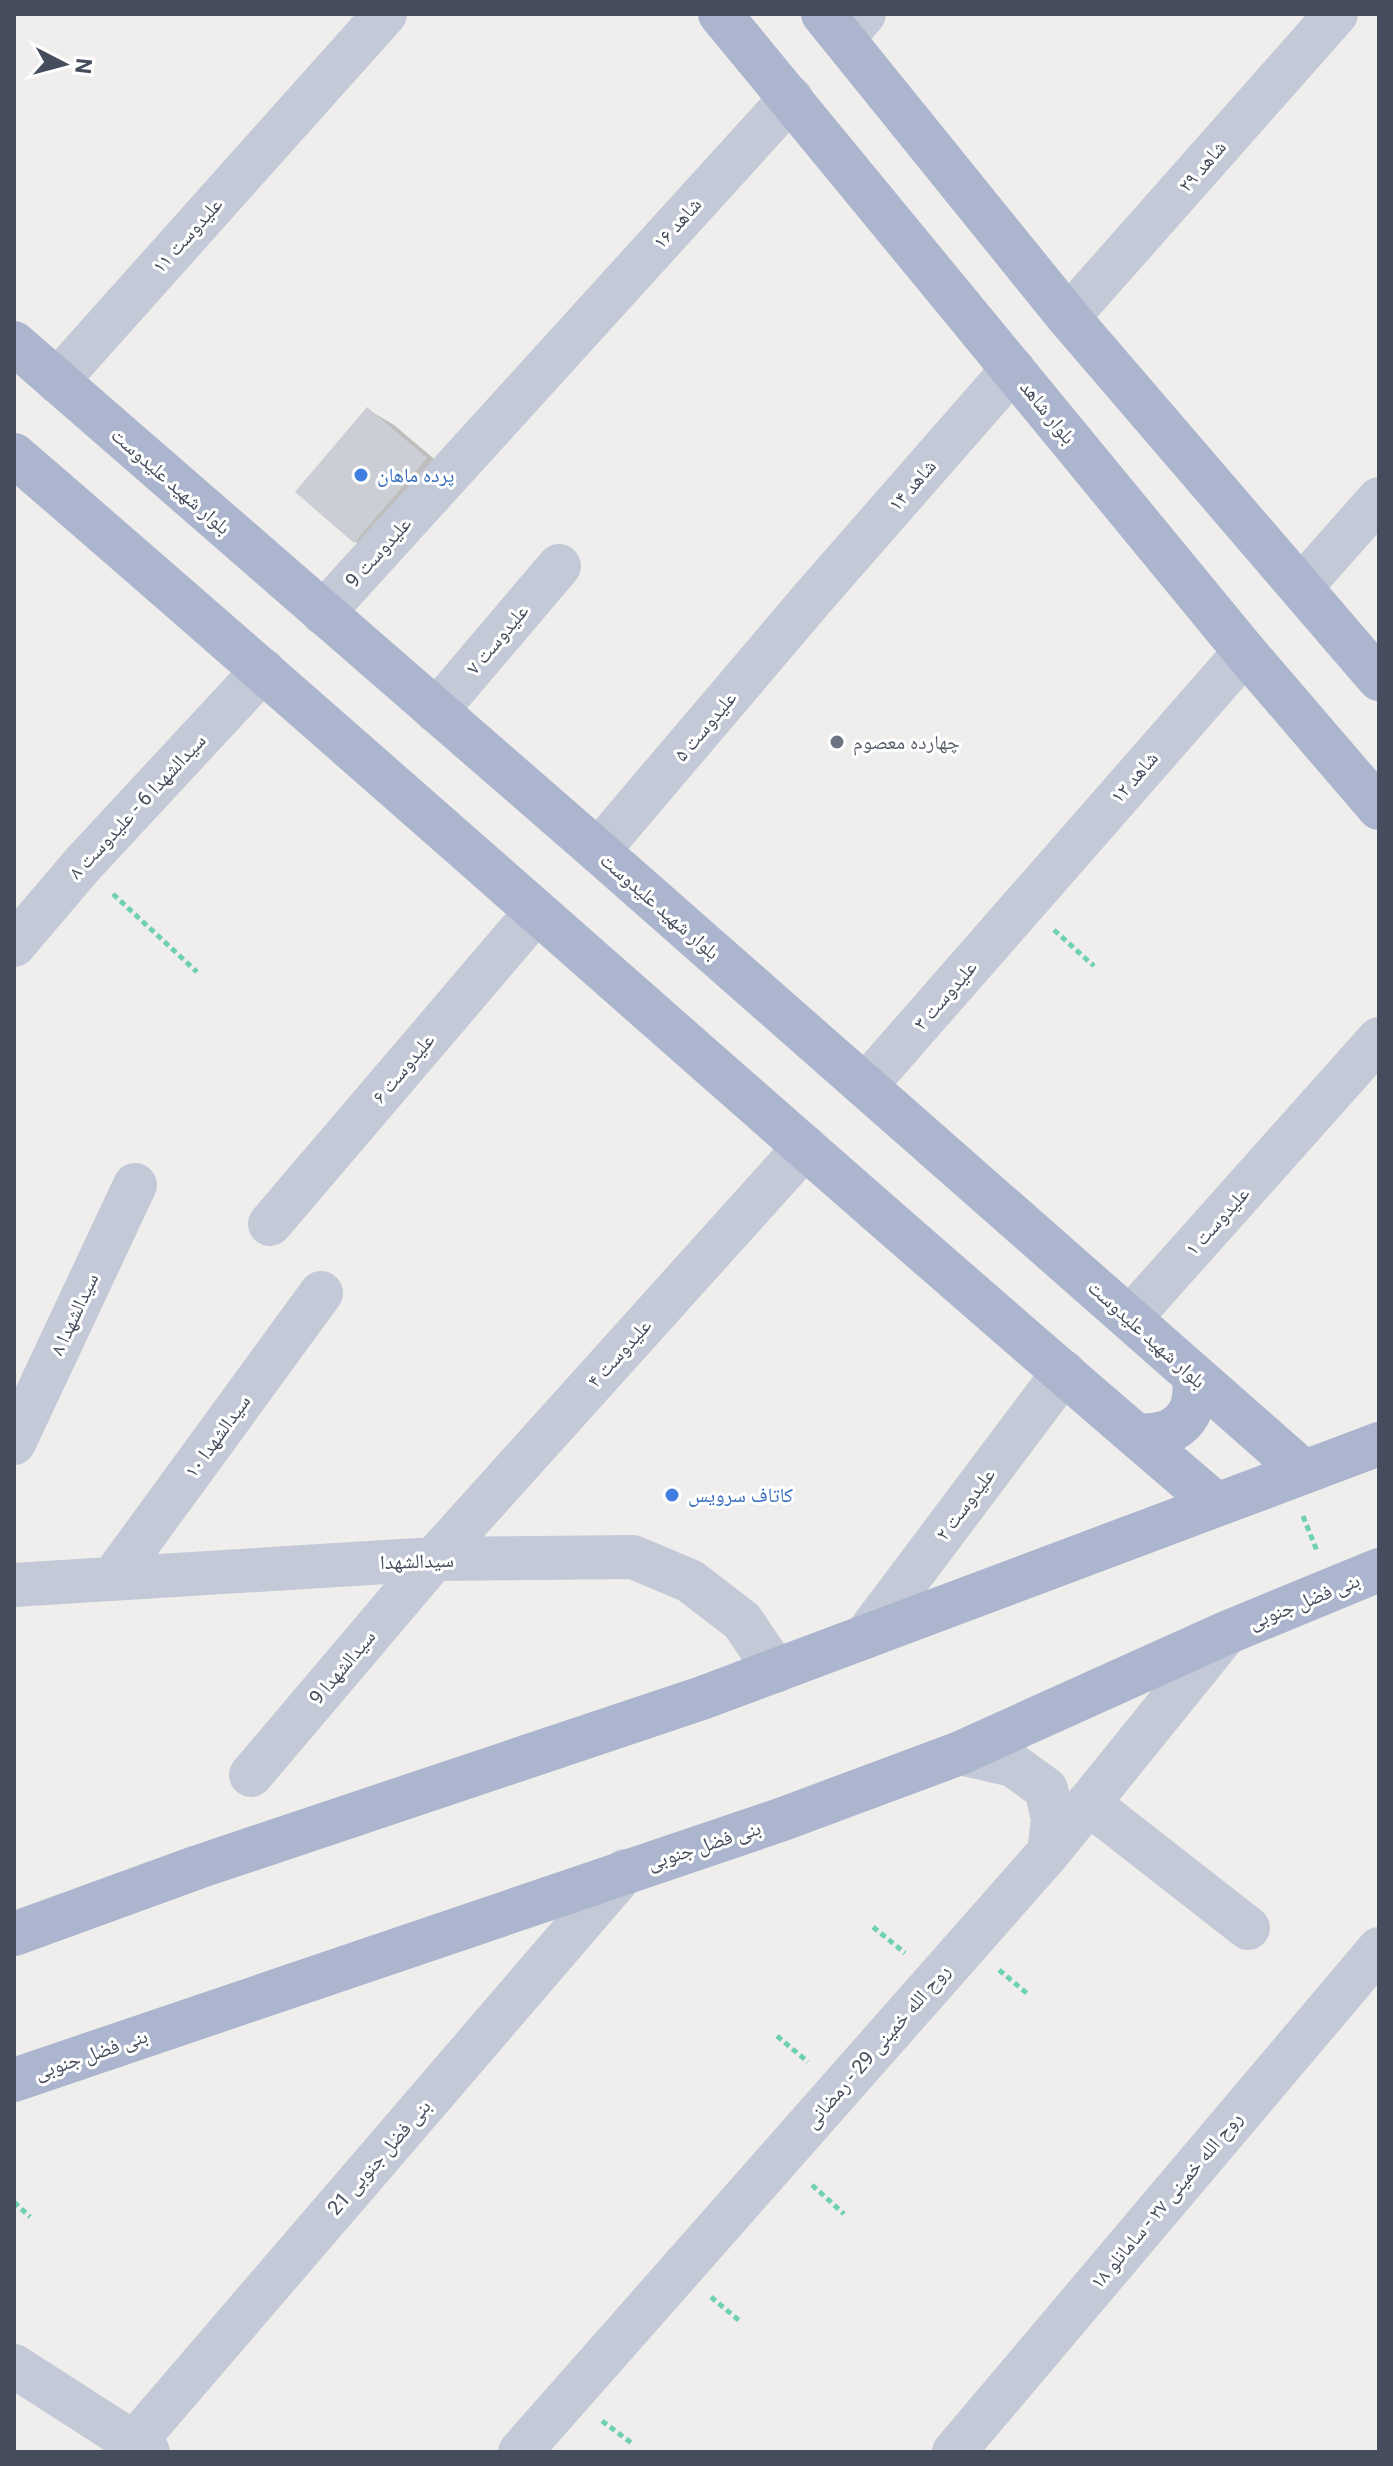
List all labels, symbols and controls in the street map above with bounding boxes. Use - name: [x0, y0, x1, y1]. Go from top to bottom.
- north arrow: [24, 24, 104, 104]
- text: N: [70, 57, 97, 75]
- street label: شاهد ۲۹: [1173, 135, 1231, 197]
- street label: علیدوست ۱۱: [147, 192, 227, 278]
- street label: شاهد ۱۶: [648, 192, 706, 254]
- street label: بلوار شاهد: [1015, 375, 1081, 449]
- street label: بلوار شهید علیدوست: [106, 423, 236, 539]
- street label: شاهد ۱۴: [883, 454, 941, 516]
- place label: پرده ماهان: [377, 463, 455, 487]
- marker: پرده ماهان: [352, 466, 370, 484]
- street label: علیدوست 9: [340, 512, 416, 592]
- street label: علیدوست ۷: [461, 599, 533, 679]
- street label: علیدوست ۵: [669, 686, 741, 766]
- street label: سیدالشهدا 6 - علیدوست ۸: [63, 728, 211, 884]
- place label: چهارده معصوم: [853, 730, 960, 756]
- marker: چهارده معصوم: [828, 733, 846, 751]
- street label: شاهد ۱۲: [1105, 746, 1163, 808]
- street label: بلوار شهید علیدوست: [595, 848, 725, 964]
- street label: علیدوست ۳: [908, 955, 982, 1035]
- street label: علیدوست ۶: [367, 1028, 439, 1108]
- street label: علیدوست ۱: [1180, 1182, 1254, 1260]
- street label: سیدالشهدا ۸: [45, 1269, 103, 1359]
- street label: بلوار شهید علیدوست: [1083, 1275, 1211, 1393]
- street label: علیدوست ۴: [582, 1314, 656, 1392]
- street label: سیدالشهدا ۱۰: [179, 1390, 255, 1482]
- street label: علیدوست ۲: [930, 1463, 1000, 1545]
- place label: کاتاف سرویس: [688, 1483, 793, 1507]
- marker: کاتاف سرویس: [663, 1486, 681, 1504]
- street label: سیدالشهدا: [380, 1548, 454, 1574]
- street label: بنی فضل جنوبی: [1245, 1568, 1363, 1634]
- street label: سیدالشهدا 9: [304, 1625, 380, 1709]
- street label: بنی فضل جنوبی: [644, 1815, 764, 1875]
- street label: روح الله خمینی 29 - رمضانی: [799, 1959, 956, 2134]
- street label: بنی فضل جنوبی: [31, 2023, 151, 2085]
- street label: بنی فضل جنوبی 21: [322, 2094, 436, 2220]
- street label: روح الله خمینی ۲۷ - سامانلو ۱۸: [1085, 2107, 1248, 2294]

